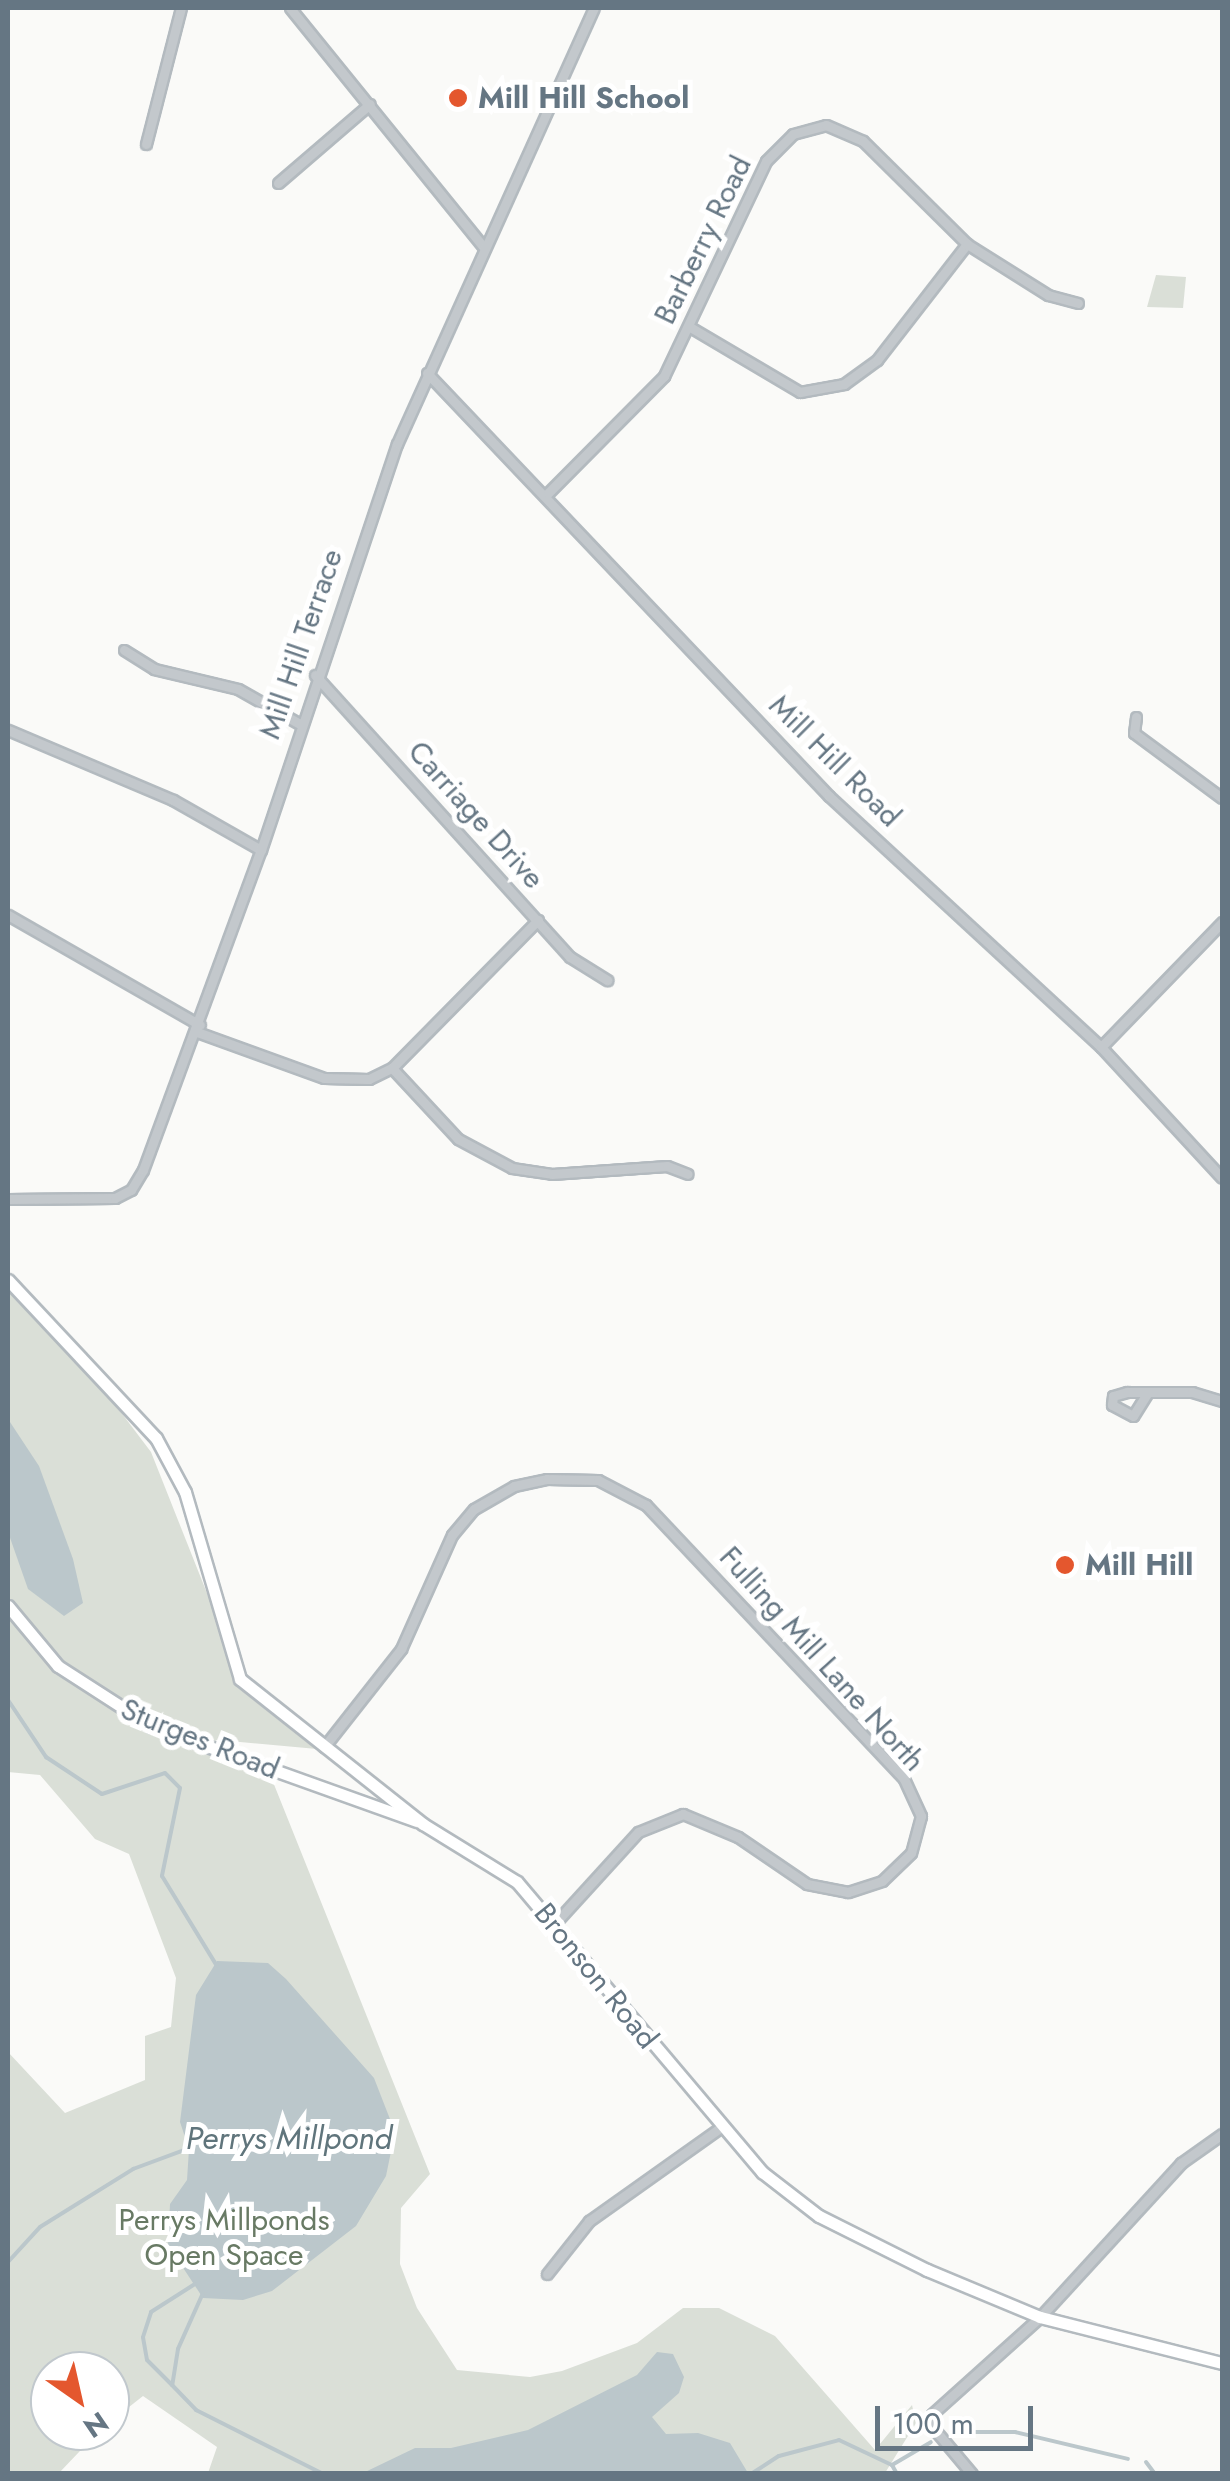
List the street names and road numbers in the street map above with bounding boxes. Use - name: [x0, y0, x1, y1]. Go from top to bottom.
- street label: Barberry Road: [647, 150, 759, 330]
- street label: Mill Hill Terrace: [252, 544, 350, 744]
- street label: Mill Hill Road: [762, 688, 908, 834]
- street label: Carriage Drive: [400, 734, 552, 896]
- street label: Fulling Mill Lane North: [712, 1539, 932, 1779]
- street label: Sturges Road: [116, 1691, 284, 1787]
- street label: Bronson Road: [526, 1896, 666, 2056]

